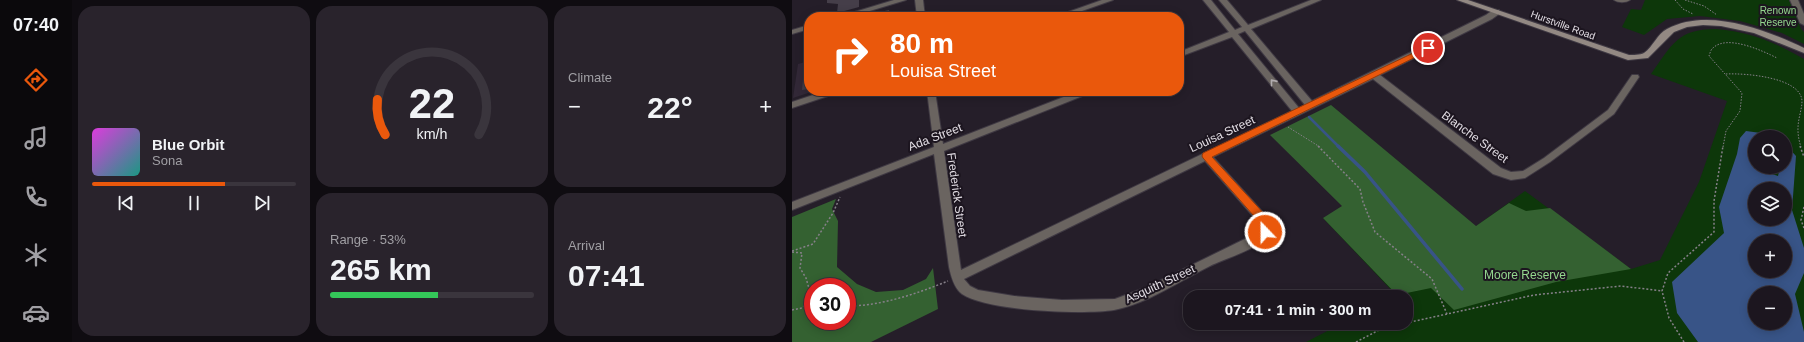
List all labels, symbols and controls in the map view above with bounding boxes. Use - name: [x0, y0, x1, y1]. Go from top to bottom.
- park label: Renown Reserve: [1759, 5, 1797, 28]
- street label: Hurstville Road: [1529, 8, 1597, 42]
- text: 07:40: [13, 15, 59, 35]
- icon: right: [824, 28, 876, 80]
- text: 80 m: [890, 28, 954, 59]
- pin: [1411, 31, 1445, 65]
- icon: arrive: [1417, 37, 1439, 59]
- text: Louisa Street: [890, 61, 996, 81]
- icon: directions: [22, 66, 50, 94]
- text: Climate: [568, 70, 612, 85]
- text: 22: [409, 79, 455, 126]
- one-way arrow: [1270, 79, 1277, 86]
- text: 22°: [647, 91, 693, 124]
- text: −: [568, 94, 581, 119]
- text: +: [759, 94, 772, 119]
- street label: Blanche Street: [1439, 108, 1511, 166]
- street label: Louisa Street: [1187, 112, 1258, 155]
- street label: Ada Street: [906, 120, 965, 154]
- icon: music: [22, 124, 50, 152]
- text: km/h: [417, 125, 448, 141]
- map controls: [1748, 130, 1792, 330]
- button: search: [1748, 130, 1792, 174]
- text: Blue Orbit: [152, 136, 225, 153]
- street label: Frederick Street: [944, 152, 970, 239]
- text: Sona: [152, 153, 182, 168]
- button: layers: [1748, 182, 1792, 226]
- icon: phone: [22, 183, 50, 211]
- icon: previous: [115, 192, 137, 214]
- icon: pause: [183, 192, 205, 214]
- icon: next: [251, 192, 273, 214]
- position arrow: [1244, 211, 1286, 253]
- text: Range · 53%: [330, 232, 406, 247]
- button: +: [1748, 234, 1792, 278]
- text: Arrival: [568, 238, 605, 253]
- icon: climate: [22, 241, 50, 269]
- text: 265 km: [330, 253, 432, 286]
- text: 07:41: [568, 259, 645, 292]
- street label: Asquith Street: [1123, 261, 1198, 306]
- park label: Moore Reserve: [1484, 268, 1566, 282]
- speed limit sign: 30: [804, 278, 856, 330]
- button: −: [1748, 286, 1792, 330]
- icon: car: [22, 299, 50, 327]
- text: 07:41 · 1 min · 300 m: [1225, 301, 1371, 318]

